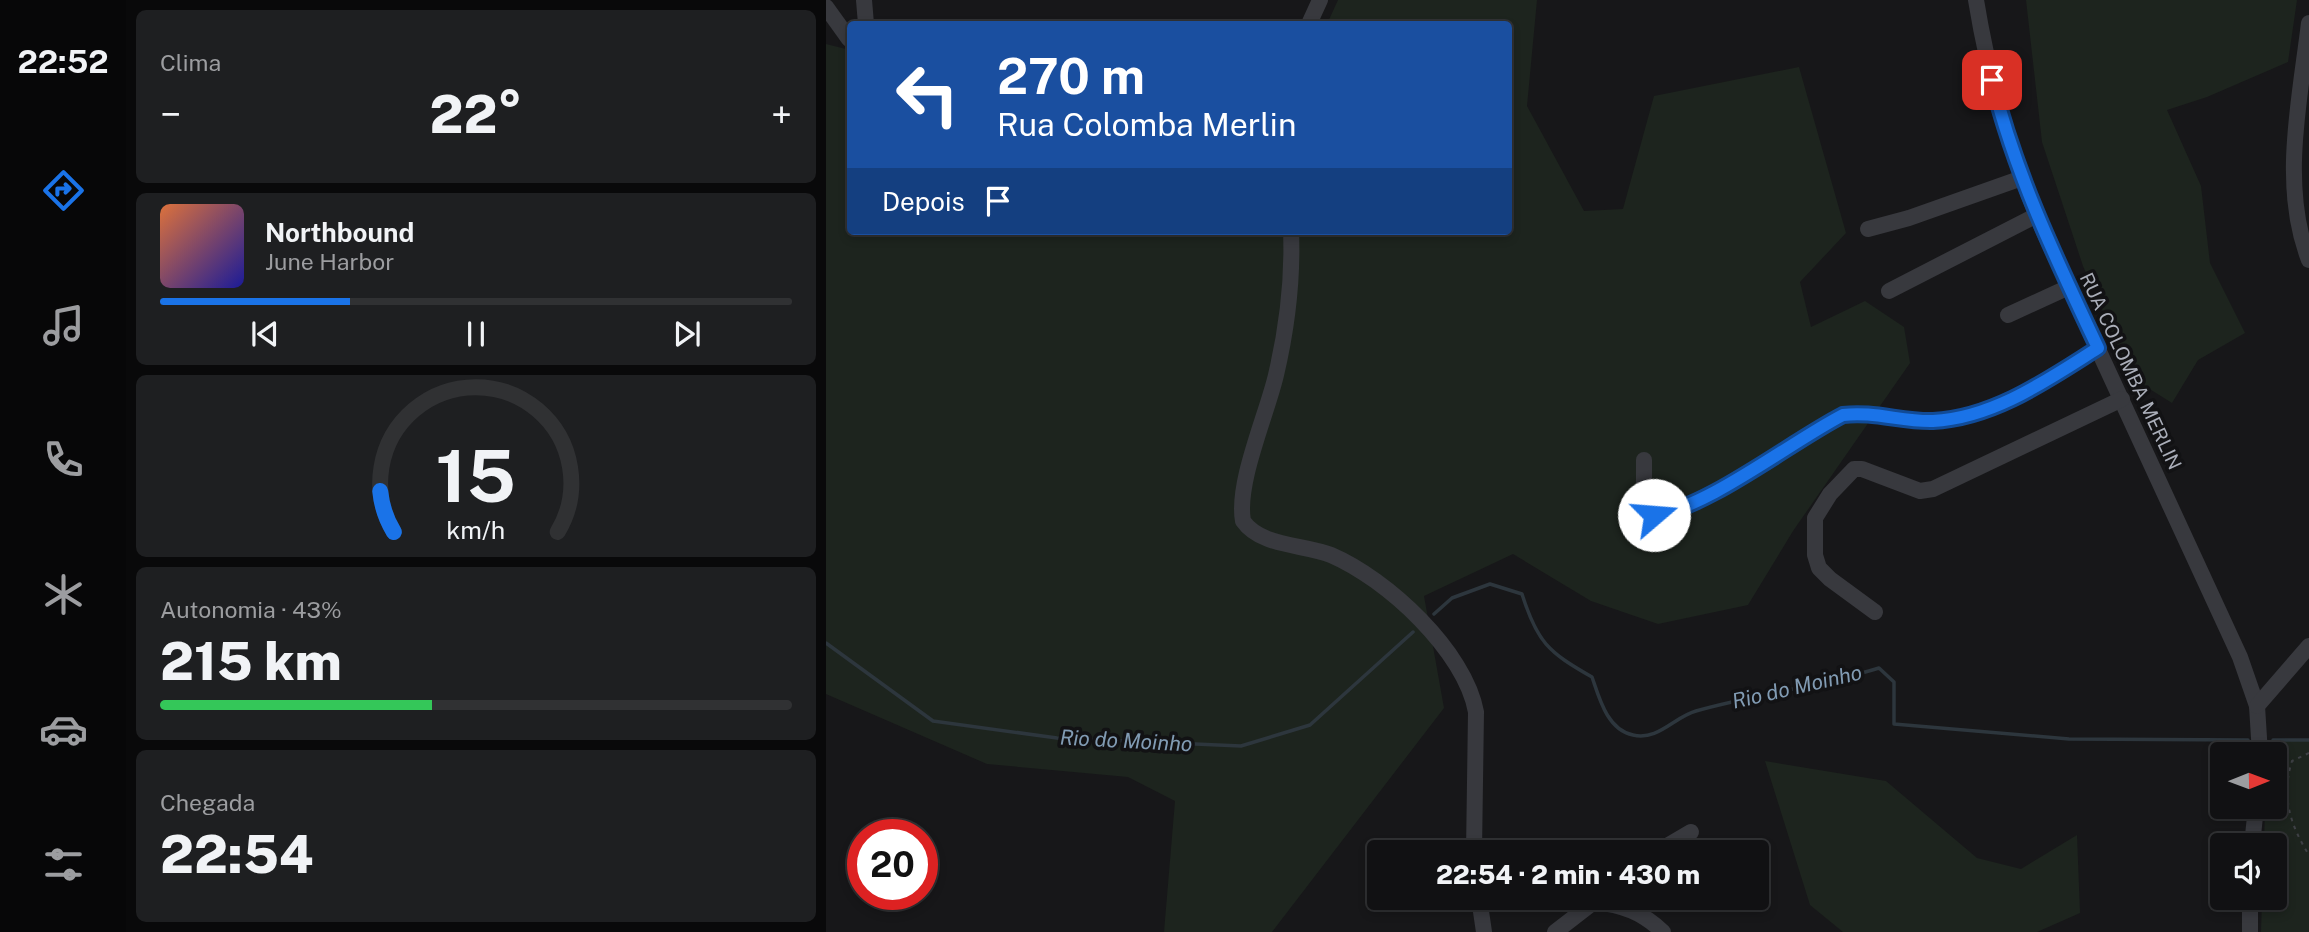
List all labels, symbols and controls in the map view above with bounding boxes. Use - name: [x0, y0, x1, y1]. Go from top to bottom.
- text: 22:52: [17, 43, 109, 80]
- text: 270 m: [997, 47, 1145, 105]
- text: Clima: [160, 49, 221, 76]
- icon: left: [882, 49, 973, 140]
- pin: [1962, 50, 2022, 110]
- icon: arrive: [1973, 61, 2011, 99]
- text: 22°: [430, 84, 522, 145]
- text: −: [160, 92, 181, 137]
- text: +: [771, 92, 792, 137]
- text: Rua Colomba Merlin: [997, 106, 1296, 143]
- icon: directions: [39, 166, 88, 215]
- icon: arrive: [979, 182, 1017, 220]
- text: Depois: [882, 186, 965, 217]
- text: Northbound: [265, 217, 414, 248]
- text: June Harbor: [265, 248, 394, 275]
- street label: RUA COLOMBA MERLIN: [2076, 269, 2186, 473]
- icon: music: [39, 301, 88, 350]
- icon: previous: [246, 315, 284, 353]
- icon: pause: [457, 315, 495, 353]
- icon: next: [668, 315, 706, 353]
- text: 15: [436, 433, 516, 518]
- icon: phone: [39, 435, 88, 484]
- position arrow: [1617, 478, 1691, 552]
- text: km/h: [447, 515, 505, 545]
- icon: climate: [39, 570, 88, 619]
- text: Autonomia · 43%: [160, 596, 342, 623]
- text: 215 km: [160, 631, 342, 692]
- water label: Rio do Moinho: [1729, 659, 1864, 714]
- icon: car: [39, 705, 88, 754]
- water label: Rio do Moinho: [1059, 725, 1193, 756]
- north arrow: [2210, 742, 2287, 819]
- map controls: [2210, 742, 2287, 910]
- text: Chegada: [160, 789, 255, 816]
- speed limit sign: 20: [847, 819, 938, 910]
- text: 22:54: [160, 824, 314, 885]
- button: sound: [2210, 833, 2287, 910]
- icon: filters: [39, 840, 88, 889]
- text: 22:54 · 2 min · 430 m: [1436, 859, 1700, 890]

